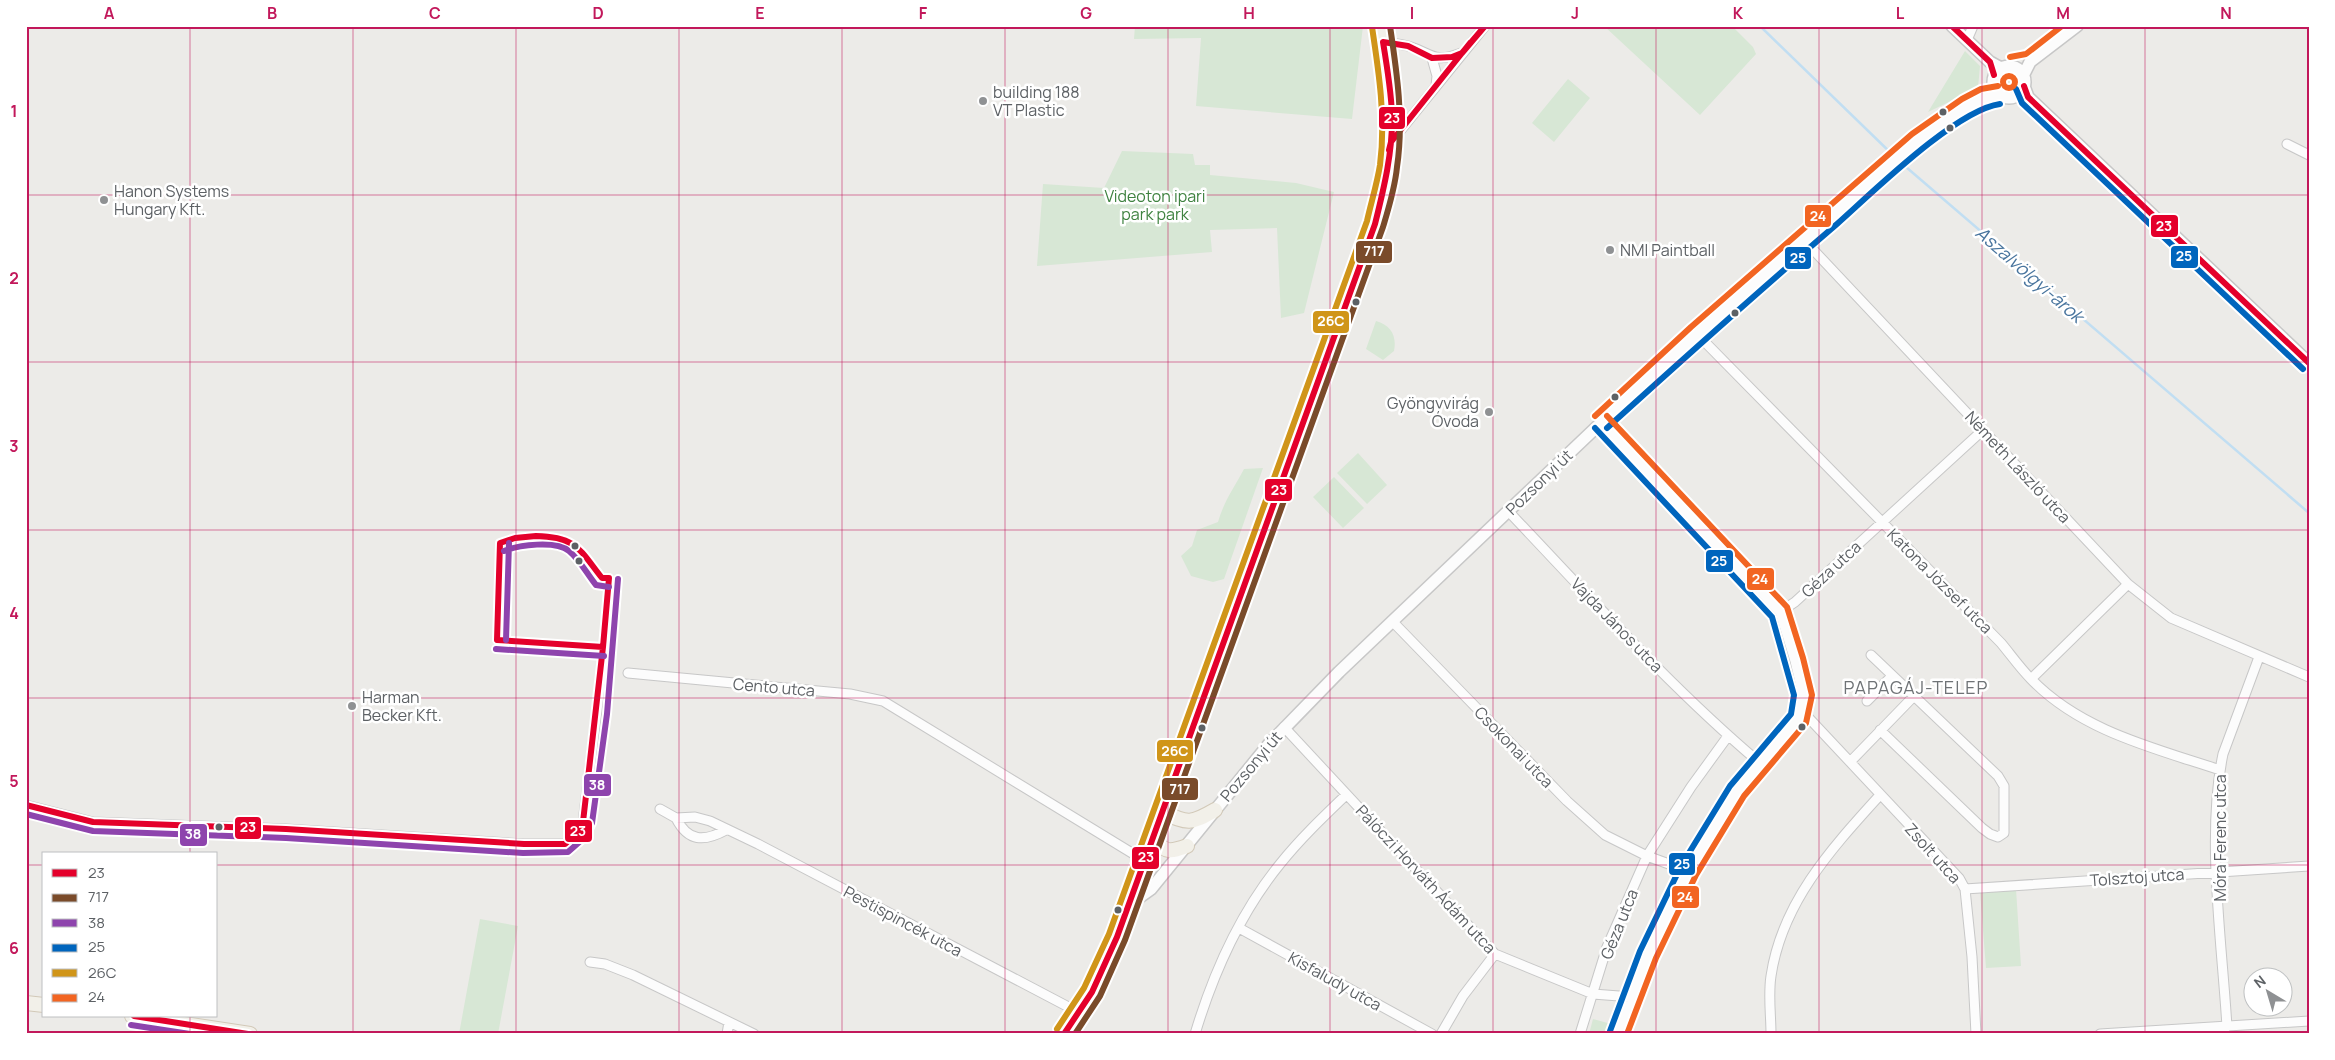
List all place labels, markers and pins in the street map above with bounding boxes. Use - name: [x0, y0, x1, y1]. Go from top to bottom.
- place label: building 188 VT Plastic: [993, 81, 1080, 121]
- marker: building 188 VT Plastic: [977, 95, 989, 107]
- unlabelled marker: [1938, 107, 1948, 117]
- unlabelled marker: [1945, 123, 1955, 133]
- place label: Hanon Systems Hungary Kft.: [114, 180, 229, 220]
- marker: Hanon Systems Hungary Kft.: [98, 194, 110, 206]
- place label: NMI Paintball: [1620, 239, 1715, 261]
- marker: NMI Paintball: [1604, 244, 1616, 256]
- unlabelled marker: [1351, 297, 1361, 307]
- unlabelled marker: [1730, 308, 1740, 318]
- place label: Gyöngyvirág Óvoda: [1387, 392, 1479, 432]
- unlabelled marker: [1610, 392, 1620, 402]
- marker: Gyöngyvirág Óvoda: [1483, 406, 1495, 418]
- unlabelled marker: [570, 541, 580, 551]
- unlabelled marker: [574, 556, 584, 566]
- place label: Harman Becker Kft.: [362, 686, 442, 726]
- marker: Harman Becker Kft.: [346, 700, 358, 712]
- unlabelled marker: [1797, 722, 1807, 732]
- unlabelled marker: [1197, 723, 1207, 733]
- unlabelled marker: [214, 822, 224, 832]
- unlabelled marker: [1113, 905, 1123, 915]

